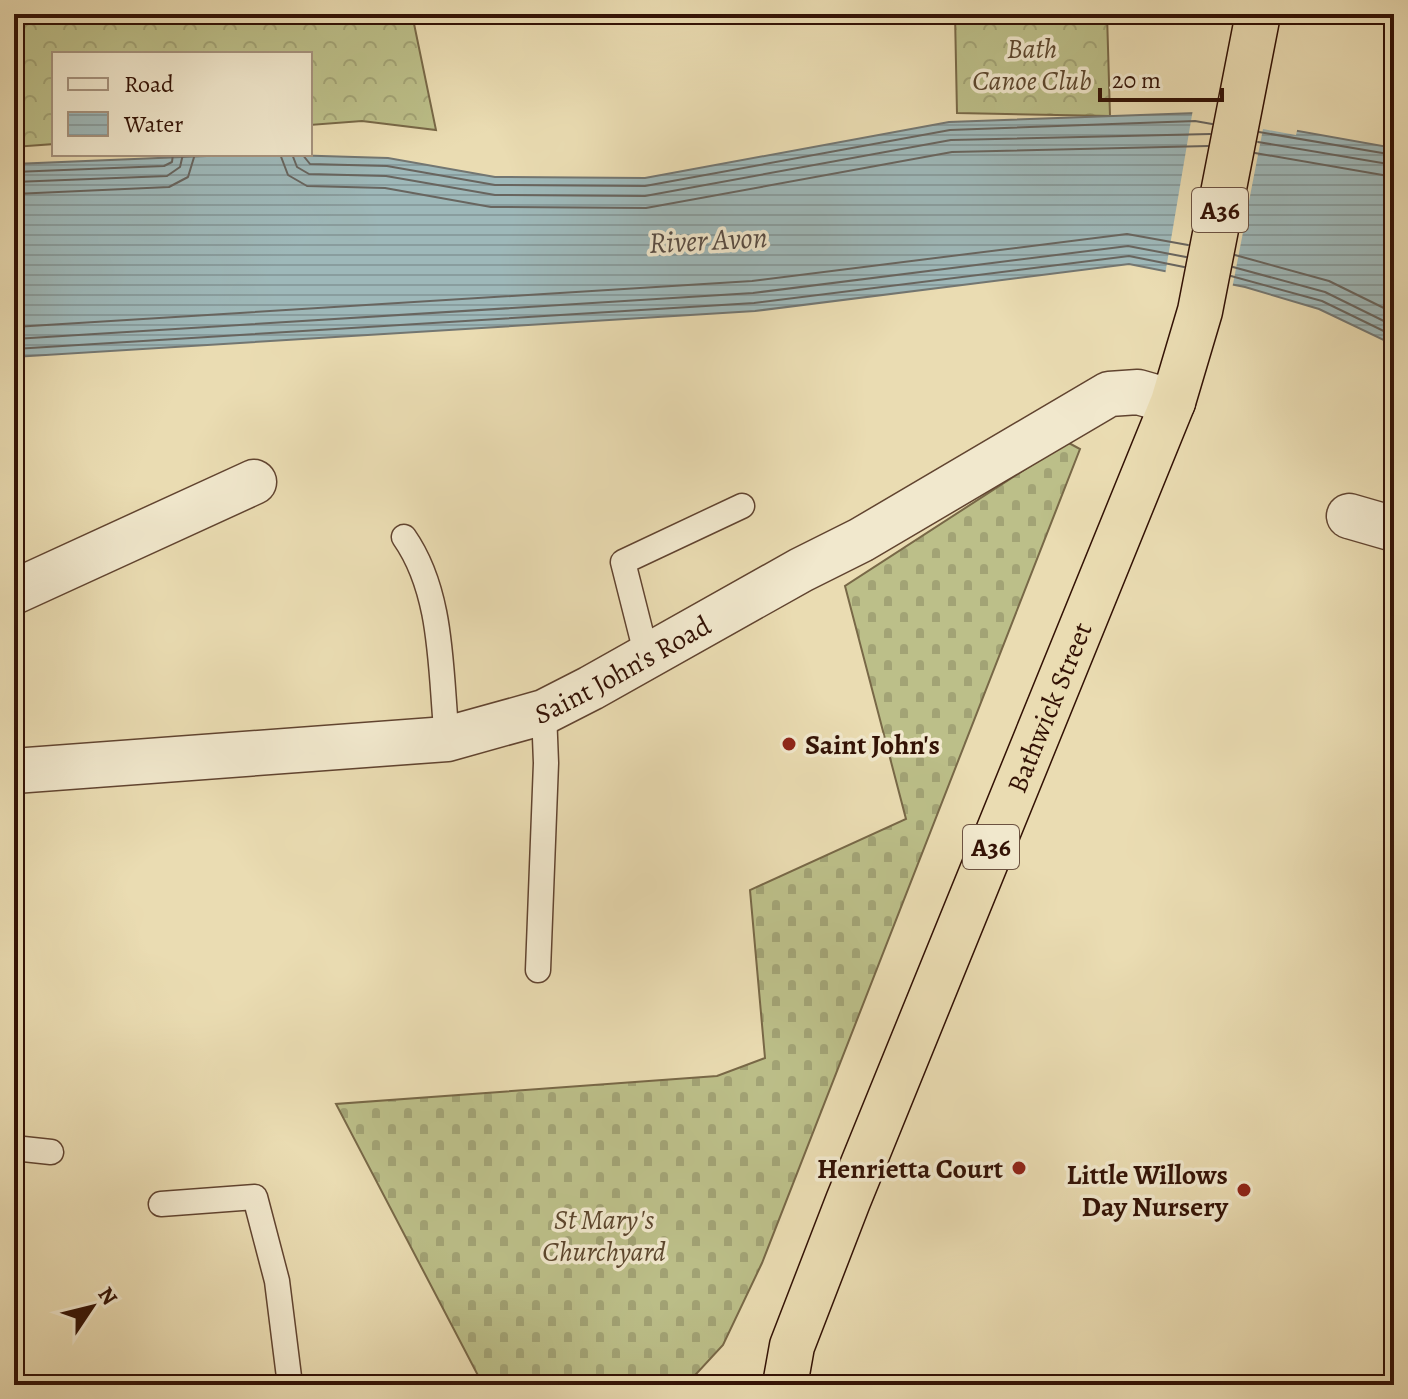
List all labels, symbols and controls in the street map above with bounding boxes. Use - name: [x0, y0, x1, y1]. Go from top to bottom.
- park label: Bath Canoe Club: [972, 30, 1092, 100]
- legend: [52, 52, 312, 156]
- scale bar: [1100, 52, 1222, 102]
- text: 20 m: [1112, 64, 1161, 96]
- text: Road: [124, 68, 174, 100]
- text: Water: [123, 108, 184, 140]
- road number: A36: [1192, 188, 1248, 232]
- water label: River Avon: [648, 217, 768, 263]
- street label: Saint John's Road: [531, 606, 719, 734]
- street label: Bathwick Street: [998, 617, 1101, 799]
- place label: Saint John's: [805, 726, 940, 764]
- marker: Saint John's: [780, 735, 798, 753]
- road number: A36: [963, 825, 1019, 869]
- place label: Henrietta Court: [817, 1150, 1003, 1188]
- place label: Little Willows Day Nursery: [1067, 1156, 1229, 1226]
- marker: Henrietta Court: [1010, 1159, 1028, 1177]
- marker: Little Willows Day Nursery: [1235, 1181, 1253, 1199]
- park label: St Mary's Churchyard: [542, 1201, 666, 1271]
- north arrow: [52, 1267, 132, 1347]
- text: N: [91, 1281, 124, 1311]

